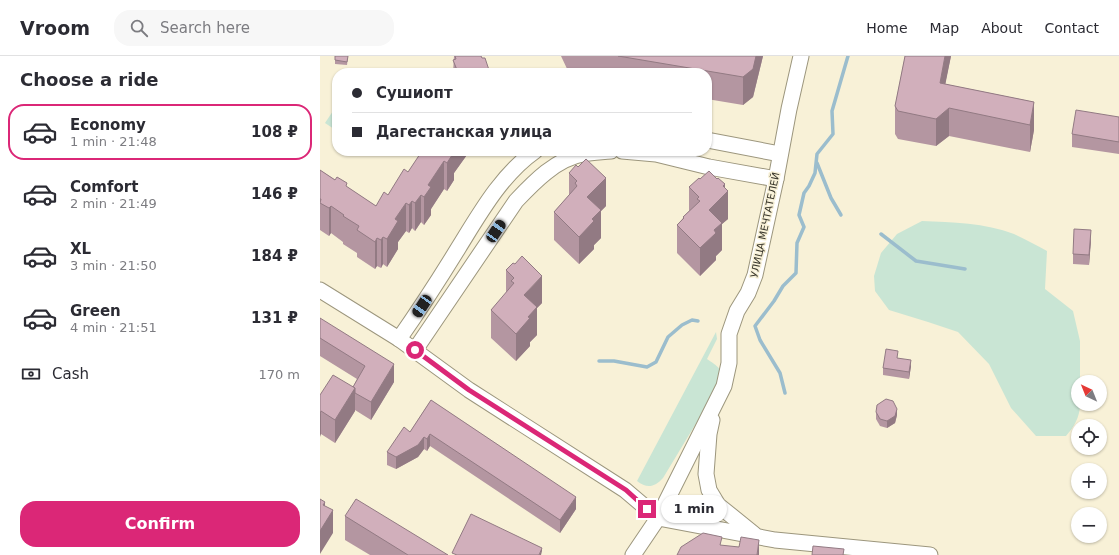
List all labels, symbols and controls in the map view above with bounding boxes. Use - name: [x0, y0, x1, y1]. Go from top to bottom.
- search box: [114, 10, 394, 46]
- text: Vroom: [20, 17, 90, 39]
- icon: search: [128, 17, 150, 39]
- text: Search here: [160, 19, 250, 37]
- text: Home: [866, 20, 908, 36]
- text: Map: [930, 20, 959, 36]
- text: About: [981, 20, 1023, 36]
- text: Contact: [1045, 20, 1099, 36]
- text: Choose a ride: [20, 69, 159, 90]
- text: Сушиопт: [376, 84, 453, 102]
- icon: car: [22, 114, 58, 150]
- text: Economy: [70, 116, 146, 134]
- text: 108 ₽: [251, 123, 298, 141]
- text: Дагестанская улица: [376, 123, 552, 141]
- text: 1 min · 21:48: [70, 134, 157, 149]
- street label: УЛИЦА МЕЧТАТЕЛЕЙ: [747, 171, 782, 279]
- icon: car: [22, 176, 58, 212]
- text: Comfort: [70, 178, 138, 196]
- text: 146 ₽: [251, 185, 298, 203]
- text: 2 min · 21:49: [70, 196, 157, 211]
- car: [484, 218, 508, 244]
- icon: car: [22, 238, 58, 274]
- text: XL: [70, 240, 91, 258]
- text: 184 ₽: [251, 247, 298, 265]
- text: 3 min · 21:50: [70, 258, 157, 273]
- car: [410, 293, 434, 319]
- icon: car: [22, 300, 58, 336]
- text: Green: [70, 302, 121, 320]
- text: 131 ₽: [251, 309, 298, 327]
- text: 4 min · 21:51: [70, 320, 157, 335]
- route start: [406, 341, 424, 359]
- icon: cash: [20, 363, 42, 385]
- text: Cash: [52, 365, 89, 383]
- text: 170 m: [258, 367, 300, 382]
- north arrow: [1071, 375, 1107, 411]
- map controls: [1071, 375, 1107, 543]
- button: locate: [1071, 419, 1107, 455]
- button: +: [1071, 463, 1107, 499]
- callout: 1 min: [661, 495, 727, 523]
- route end: [638, 500, 656, 518]
- button: Confirm: [20, 501, 300, 547]
- text: 1 min: [674, 501, 714, 516]
- button: −: [1071, 507, 1107, 543]

